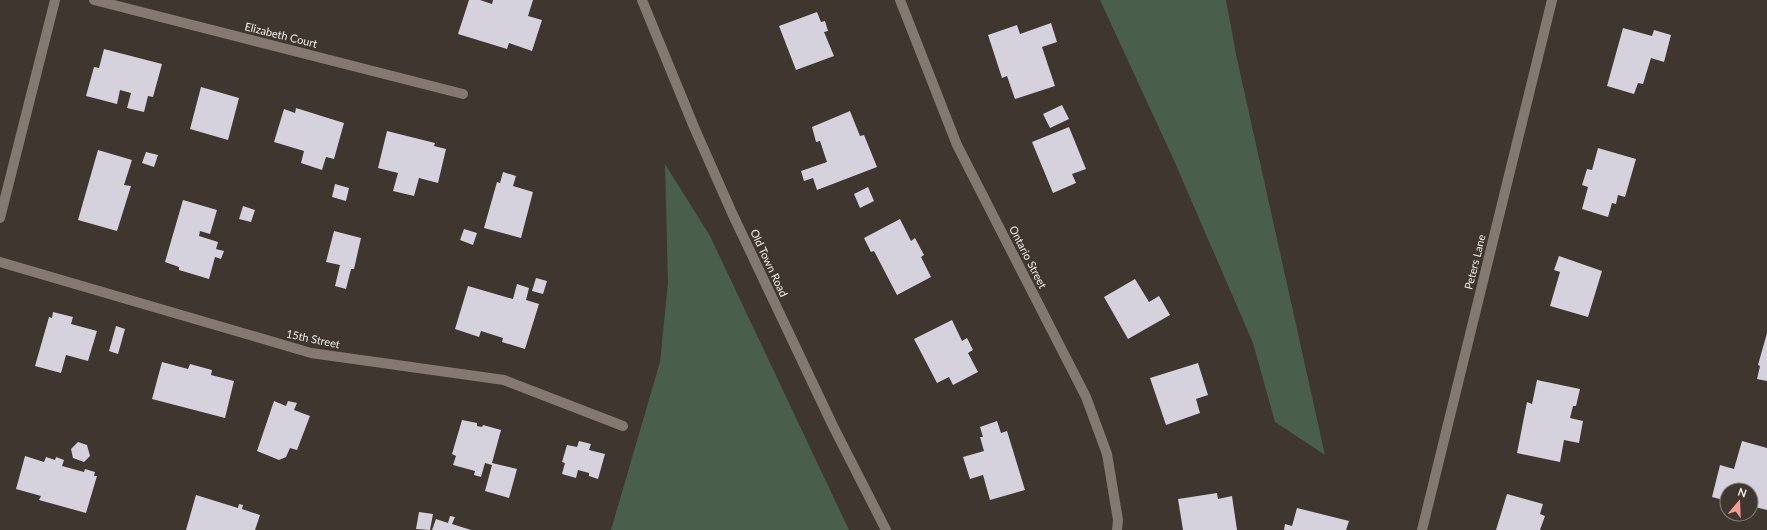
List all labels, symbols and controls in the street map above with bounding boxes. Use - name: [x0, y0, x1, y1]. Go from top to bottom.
- street label: Elizabeth Court: [243, 19, 319, 50]
- street label: Ontario Street: [1007, 223, 1050, 290]
- street label: Old Town Road: [748, 227, 791, 299]
- street label: Peters Lane: [1461, 233, 1488, 291]
- street label: 15th Street: [285, 326, 341, 351]
- north arrow: [1719, 482, 1759, 522]
- text: N: [1736, 485, 1749, 500]

